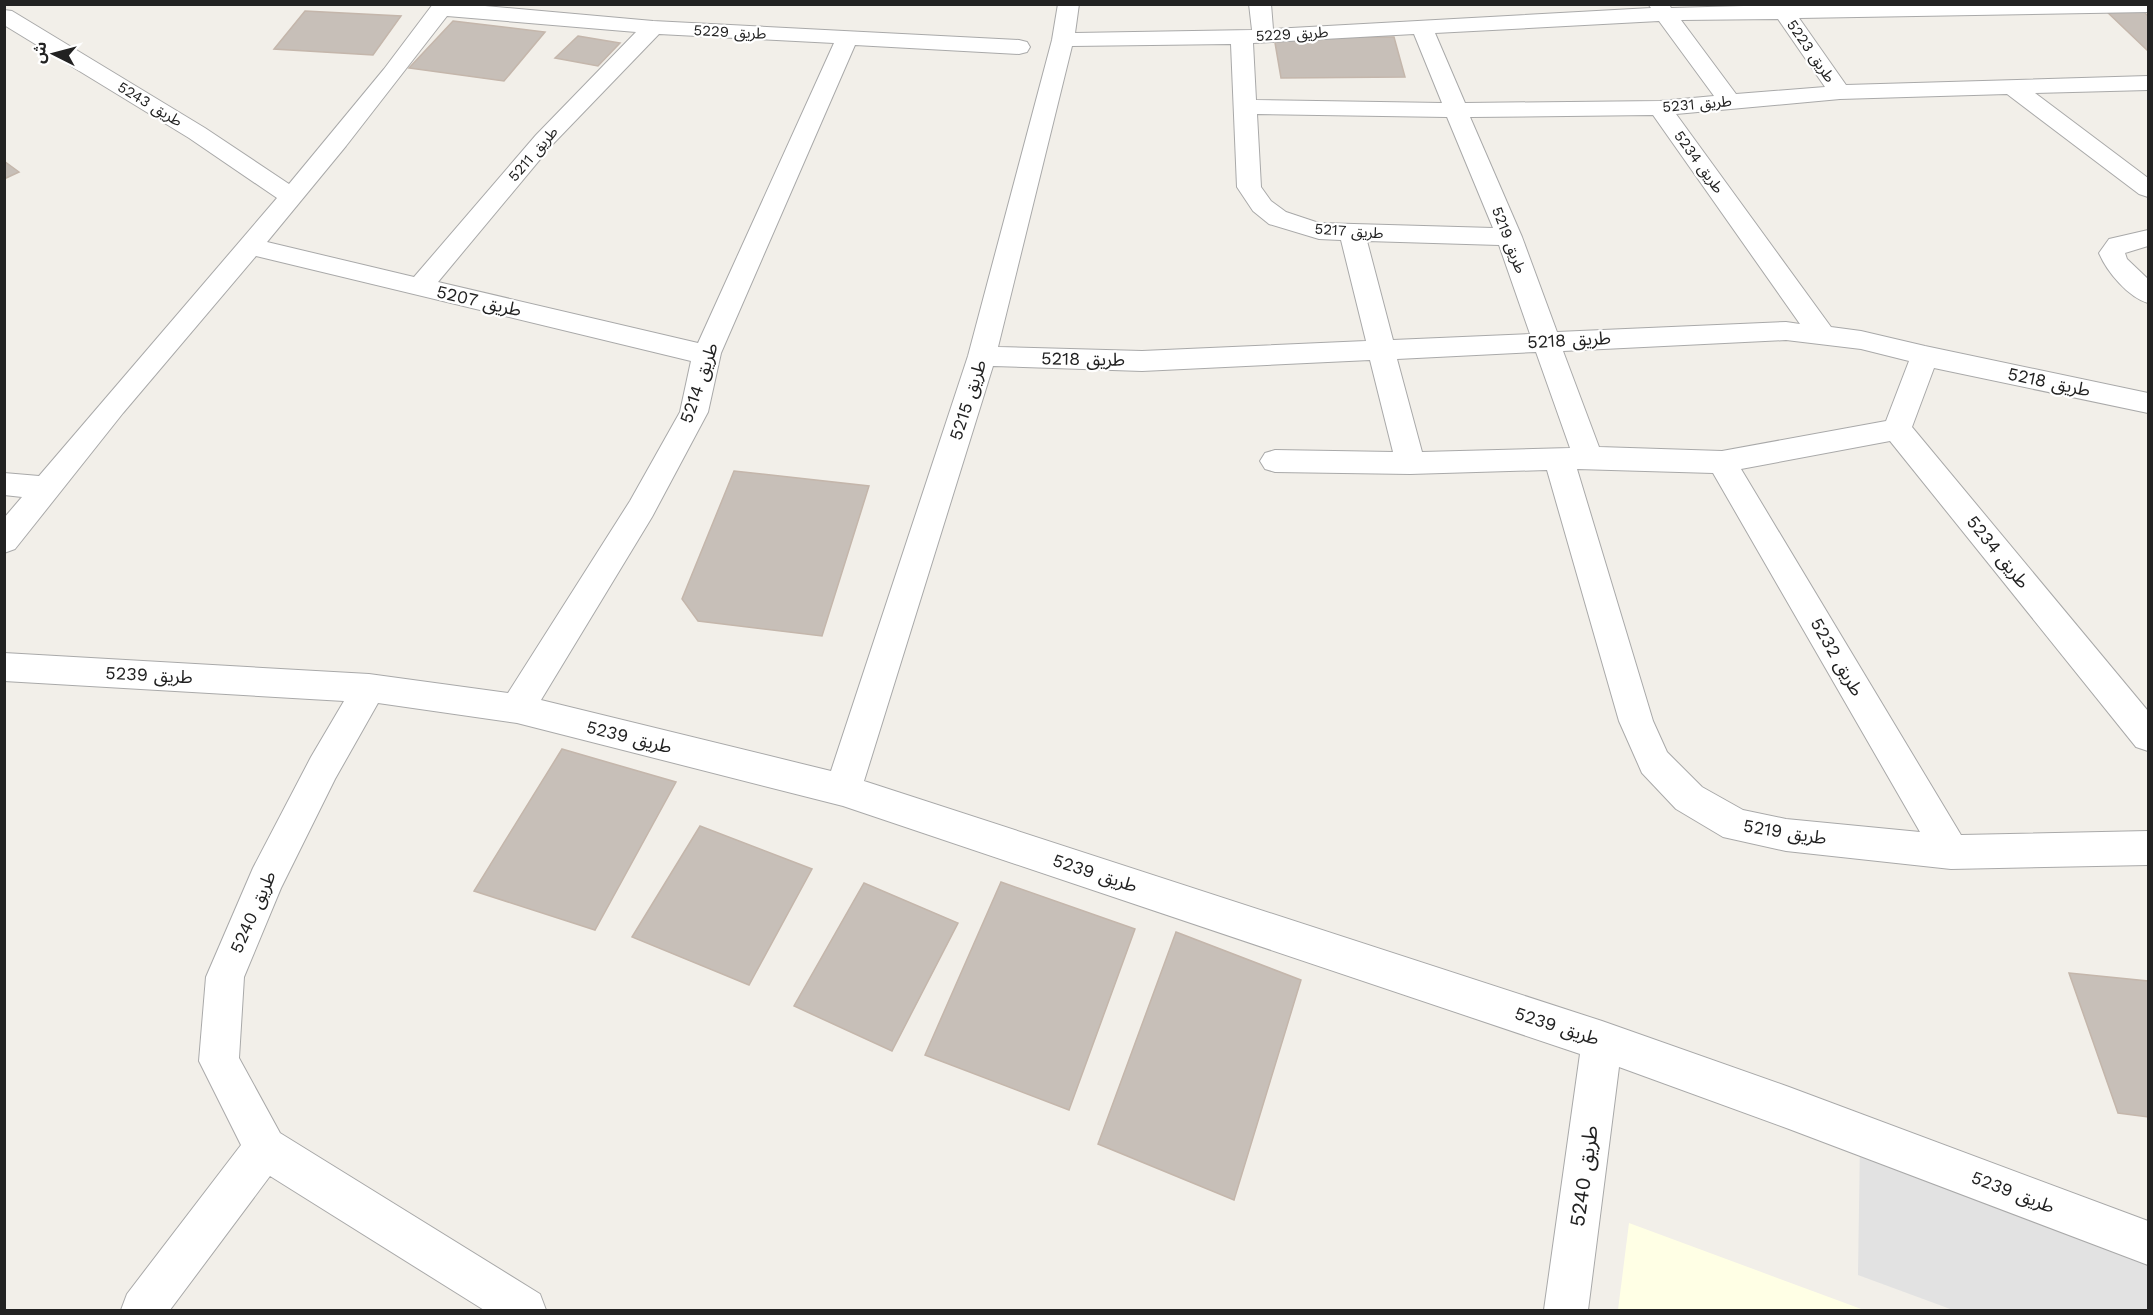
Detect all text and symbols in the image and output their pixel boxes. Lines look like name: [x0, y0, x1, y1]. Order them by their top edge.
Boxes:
street label: طريق 5223: [1782, 16, 1839, 86]
street label: طريق 5229: [693, 21, 767, 44]
street label: طريق 5229: [1255, 23, 1329, 46]
north arrow: [24, 24, 84, 84]
text: ش: [29, 41, 50, 64]
street label: طريق 5243: [114, 78, 186, 131]
street label: طريق 5231: [1662, 92, 1732, 117]
street label: طريق 5211: [504, 123, 562, 186]
street label: طريق 5234: [1670, 127, 1728, 197]
street label: طريق 5219: [1487, 204, 1530, 276]
street label: طريق 5217: [1314, 220, 1384, 243]
street label: طريق 5207: [434, 281, 524, 321]
street label: طريق 5218: [1527, 327, 1611, 353]
street label: طريق 5214: [675, 340, 723, 426]
street label: طريق 5218: [1041, 347, 1125, 371]
street label: طريق 5215: [945, 357, 991, 443]
street label: طريق 5218: [2006, 363, 2092, 401]
street label: طريق 5234: [1962, 511, 2034, 593]
street label: طريق 5232: [1806, 614, 1868, 700]
street label: طريق 5239: [105, 662, 193, 688]
street label: طريق 5239: [584, 716, 674, 758]
street label: طريق 5219: [1742, 815, 1828, 849]
street label: طريق 5239: [1050, 849, 1140, 897]
street label: طريق 5240: [225, 868, 281, 956]
street label: طريق 5239: [1512, 1002, 1602, 1050]
street label: طريق 5240: [1564, 1124, 1604, 1228]
street label: طريق 5239: [1968, 1166, 2058, 1218]

